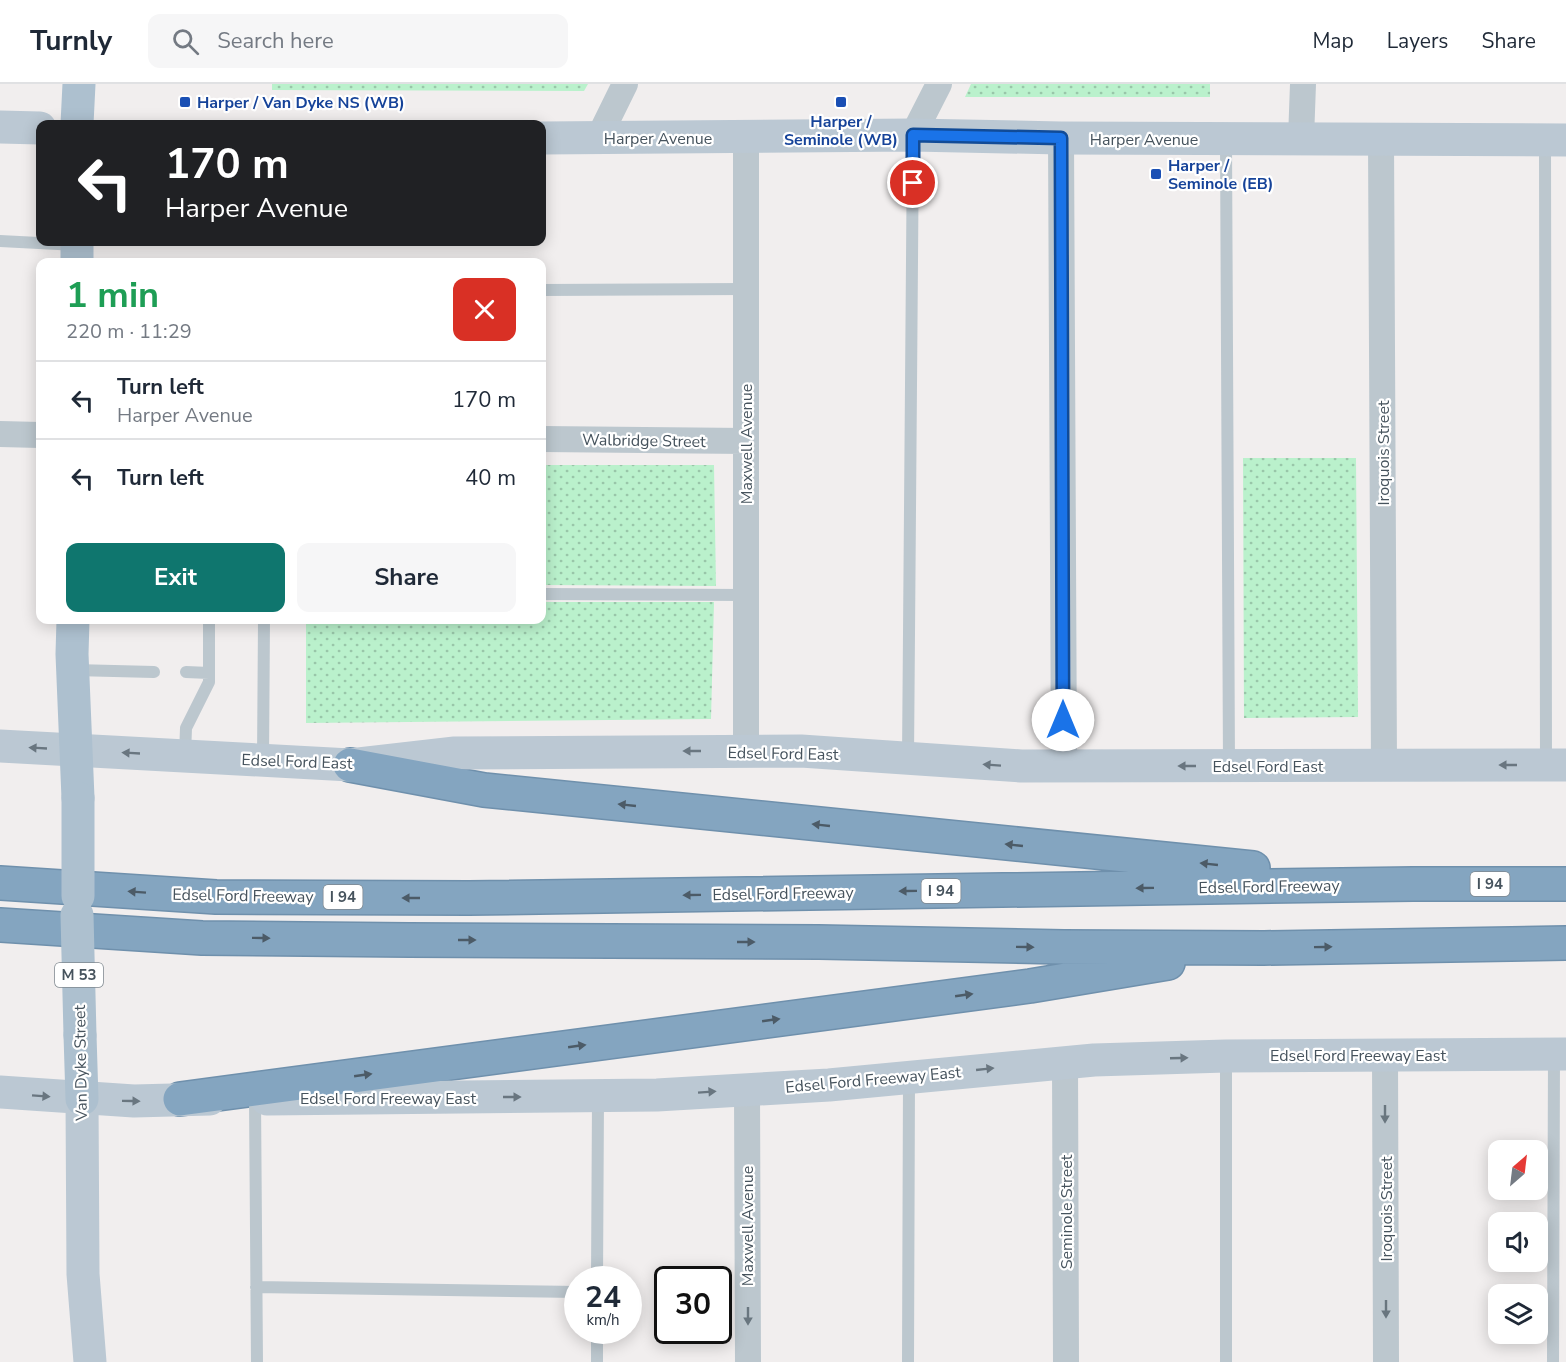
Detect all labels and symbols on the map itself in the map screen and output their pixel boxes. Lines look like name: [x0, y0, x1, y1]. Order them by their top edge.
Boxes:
place label: Harper / Van Dyke NS (WB): [197, 92, 405, 114]
marker: Harper / Van Dyke NS (WB): [178, 95, 192, 109]
marker: Harper / Seminole (WB): [834, 95, 848, 109]
place label: Harper / Seminole (WB): [784, 111, 898, 151]
street label: Harper Avenue: [604, 128, 712, 150]
street label: Harper Avenue: [1090, 129, 1198, 151]
place label: Harper / Seminole (EB): [1168, 155, 1274, 195]
pin: [887, 157, 938, 208]
marker: Harper / Seminole (EB): [1149, 167, 1163, 181]
street label: Maxwell Avenue: [736, 384, 758, 504]
street label: Iroquois Street: [1373, 400, 1395, 506]
street label: Walbridge Street: [582, 429, 706, 453]
position arrow: [1031, 688, 1095, 752]
street label: Edsel Ford East: [727, 742, 839, 766]
one-way arrow: [29, 743, 48, 752]
one-way arrow: [683, 746, 702, 756]
one-way arrow: [121, 748, 140, 757]
street label: Edsel Ford East: [241, 749, 353, 775]
street label: Edsel Ford East: [1213, 756, 1324, 778]
one-way arrow: [982, 760, 1001, 769]
one-way arrow: [1498, 760, 1517, 770]
one-way arrow: [1177, 761, 1196, 771]
one-way arrow: [617, 800, 636, 810]
one-way arrow: [811, 820, 830, 830]
one-way arrow: [1005, 840, 1024, 849]
one-way arrow: [1199, 859, 1218, 869]
road number: I 94: [1470, 872, 1510, 896]
street label: Edsel Ford Freeway: [1198, 875, 1341, 899]
road number: I 94: [922, 879, 960, 903]
street label: Edsel Ford Freeway: [712, 882, 855, 906]
one-way arrow: [1135, 883, 1154, 892]
street label: Edsel Ford Freeway: [172, 884, 315, 908]
road number: I 94: [324, 885, 362, 909]
one-way arrow: [898, 886, 917, 896]
one-way arrow: [127, 887, 146, 896]
one-way arrow: [682, 890, 701, 899]
one-way arrow: [401, 893, 420, 903]
one-way arrow: [251, 934, 270, 943]
one-way arrow: [458, 936, 477, 945]
one-way arrow: [737, 937, 756, 947]
one-way arrow: [1016, 942, 1035, 951]
one-way arrow: [1313, 942, 1332, 952]
road number: M 53: [55, 963, 103, 987]
one-way arrow: [955, 990, 974, 999]
street label: Van Dyke Street: [69, 1004, 93, 1122]
one-way arrow: [761, 1016, 780, 1025]
one-way arrow: [568, 1042, 587, 1051]
street label: Edsel Ford Freeway East: [1270, 1045, 1446, 1067]
one-way arrow: [1170, 1053, 1189, 1062]
street label: Edsel Ford Freeway East: [784, 1061, 962, 1099]
one-way arrow: [975, 1064, 994, 1074]
one-way arrow: [354, 1070, 373, 1079]
street label: Edsel Ford Freeway East: [300, 1088, 476, 1110]
one-way arrow: [697, 1088, 716, 1097]
one-way arrow: [31, 1092, 50, 1101]
one-way arrow: [502, 1092, 521, 1102]
one-way arrow: [122, 1096, 141, 1105]
one-way arrow: [1380, 1104, 1390, 1123]
north arrow: [1488, 1140, 1548, 1200]
street label: Seminole Street: [1056, 1154, 1078, 1269]
street label: Iroquois Street: [1376, 1156, 1398, 1262]
street label: Maxwell Avenue: [737, 1166, 759, 1286]
speed limit sign: 30: [654, 1266, 732, 1344]
one-way arrow: [1381, 1299, 1391, 1318]
one-way arrow: [743, 1307, 753, 1326]

